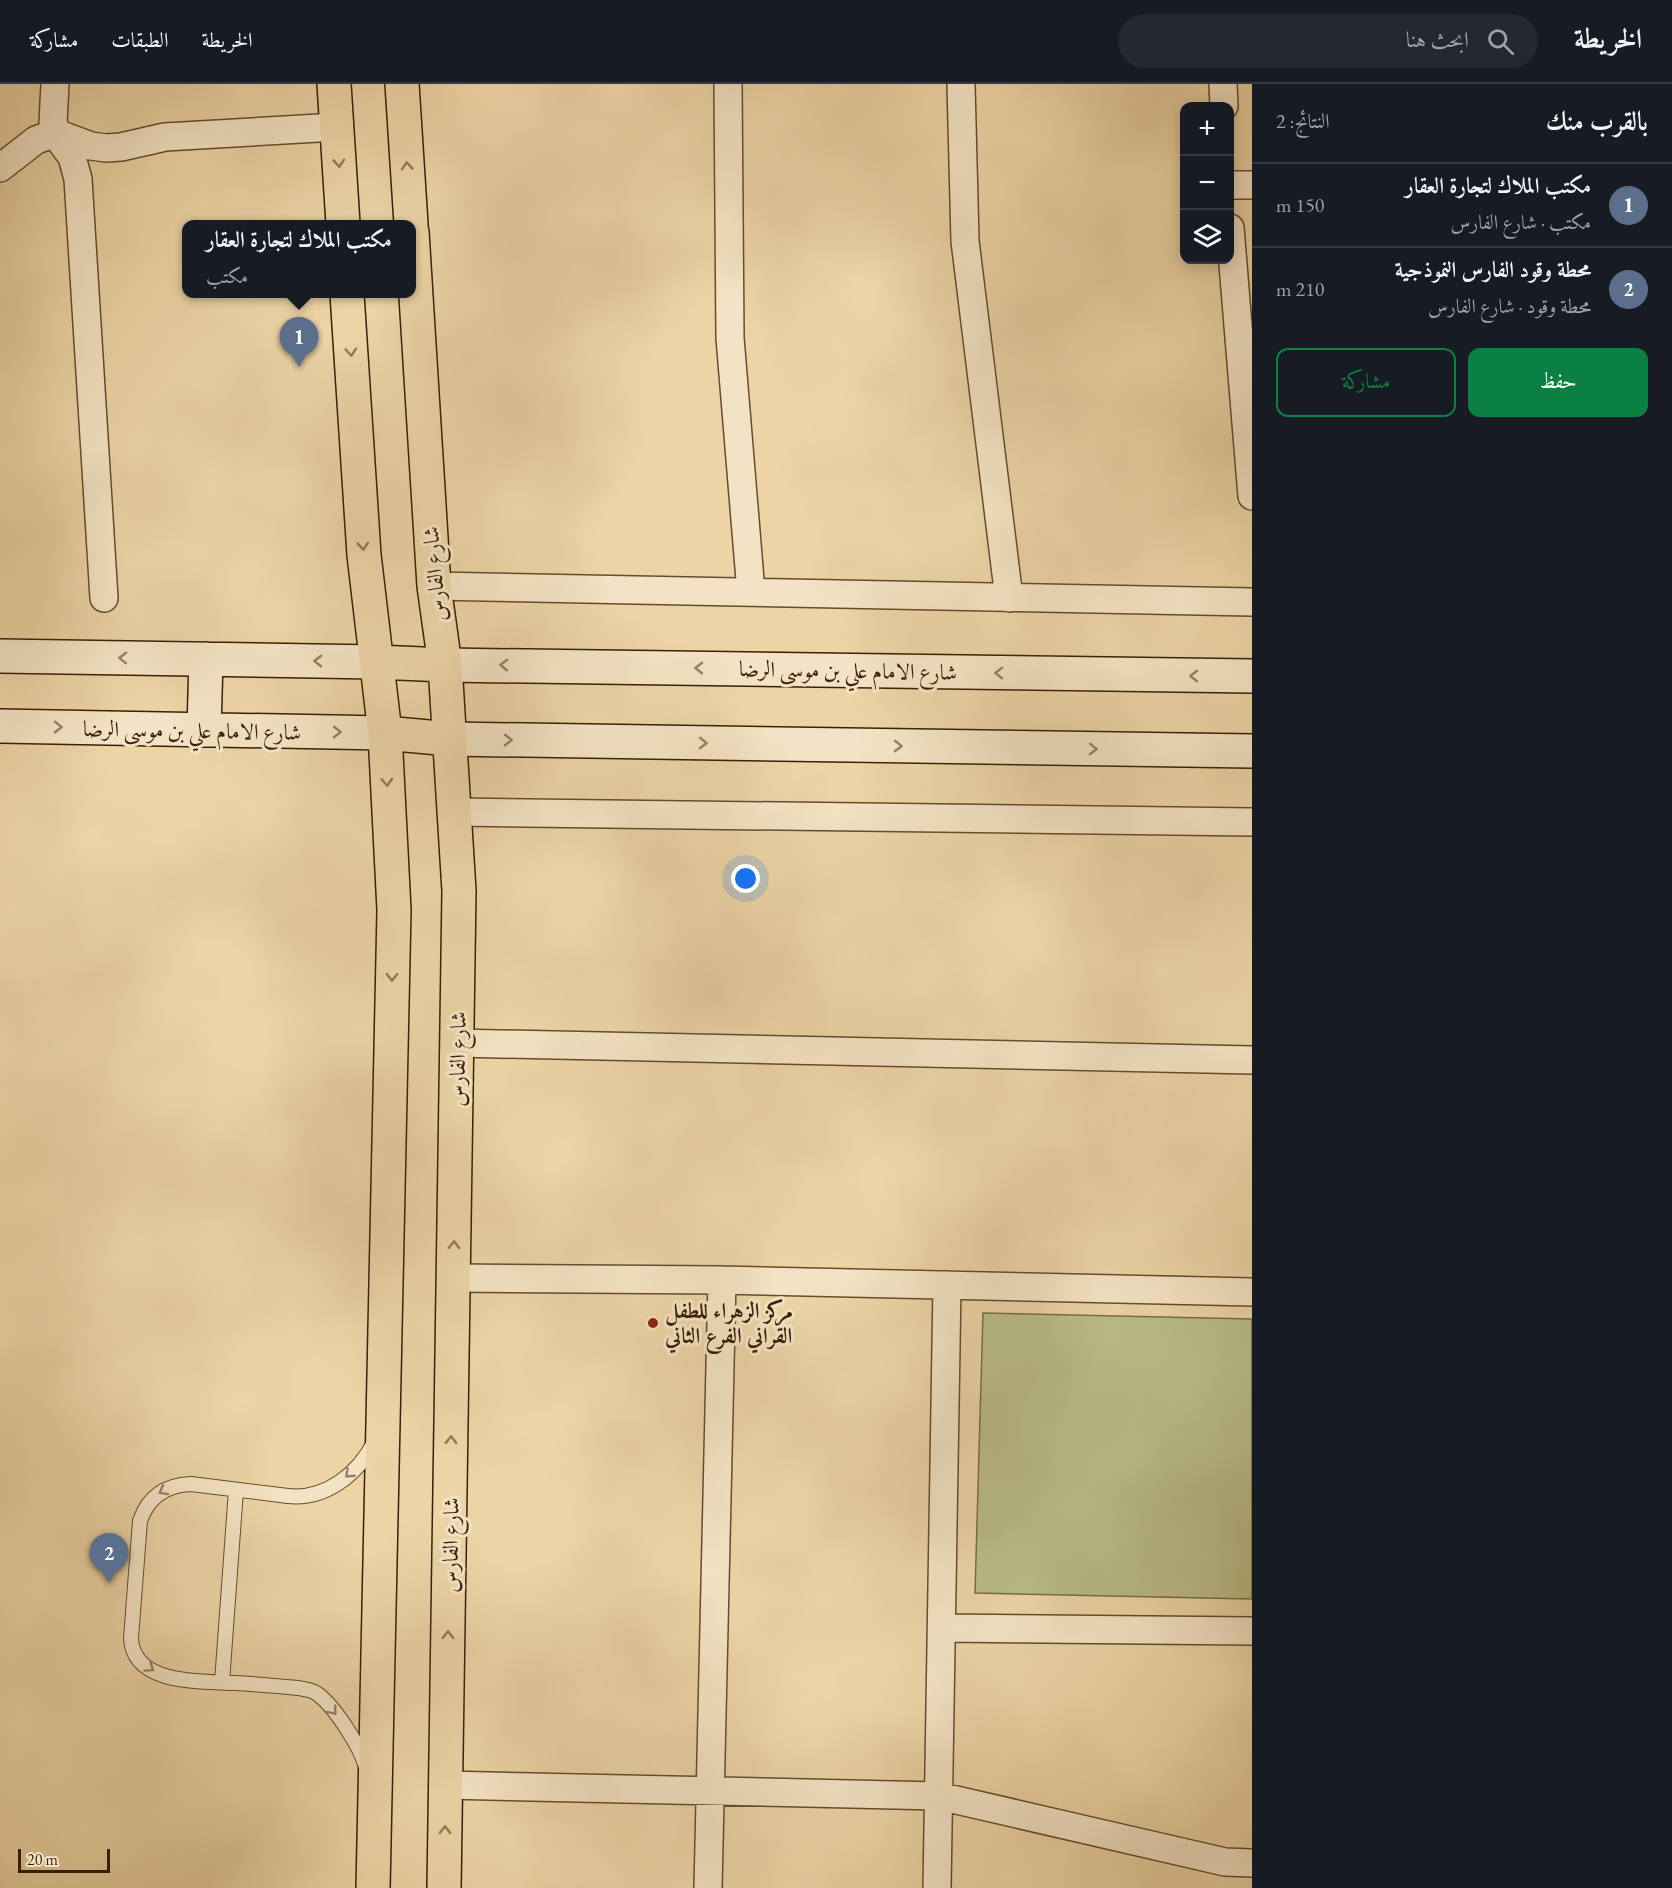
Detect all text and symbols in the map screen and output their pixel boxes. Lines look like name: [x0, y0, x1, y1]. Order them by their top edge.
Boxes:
search box: [1118, 14, 1538, 68]
text: الخريطة: [1574, 20, 1642, 56]
text: ابحث هنا: [1406, 25, 1469, 54]
icon: search: [1484, 25, 1517, 58]
text: مشاركة: [30, 26, 78, 53]
text: الطبقات: [111, 26, 168, 53]
text: الخريطة: [201, 26, 253, 53]
map controls: [1180, 102, 1234, 264]
button: +: [1180, 102, 1234, 156]
text: بالقرب منك: [1546, 104, 1648, 138]
text: النتائج: 2: [1276, 108, 1330, 134]
button: −: [1180, 156, 1234, 210]
one-way arrow: [332, 159, 345, 168]
one-way arrow: [401, 162, 414, 171]
text: مكتب الملاك لتجارة العقار: [1405, 171, 1591, 200]
text: 150 m: [1276, 192, 1324, 218]
text: 1: [1623, 192, 1634, 218]
text: مكتب · شارع الفارس: [1450, 209, 1591, 235]
button: layers: [1180, 210, 1234, 264]
popup: [182, 220, 416, 298]
text: مكتب الملاك لتجارة العقار: [206, 225, 392, 254]
text: محطة وقود الفارس النموذجية: [1395, 255, 1591, 284]
text: مكتب: [206, 263, 248, 289]
text: 210 m: [1276, 276, 1324, 302]
text: 2: [1623, 276, 1634, 302]
text: محطة وقود · شارع الفارس: [1428, 293, 1591, 319]
pin: 1: [280, 318, 318, 367]
one-way arrow: [344, 347, 357, 356]
button: مشاركة: [1276, 348, 1456, 417]
button: حفظ: [1468, 348, 1648, 417]
street label: شارع الفارس: [416, 525, 457, 623]
one-way arrow: [357, 542, 370, 551]
one-way arrow: [119, 652, 128, 664]
street label: شارع الامام علي بن موسى الرضا: [738, 654, 957, 694]
one-way arrow: [314, 655, 323, 667]
one-way arrow: [499, 659, 508, 672]
one-way arrow: [694, 662, 703, 674]
one-way arrow: [994, 667, 1003, 679]
one-way arrow: [1189, 669, 1198, 682]
street label: شارع الامام علي بن موسى الرضا: [82, 714, 301, 754]
one-way arrow: [54, 721, 63, 734]
one-way arrow: [333, 726, 342, 738]
one-way arrow: [504, 733, 513, 746]
one-way arrow: [699, 736, 708, 749]
one-way arrow: [893, 739, 902, 752]
one-way arrow: [1088, 742, 1097, 755]
one-way arrow: [381, 778, 394, 787]
your location: [731, 864, 760, 893]
one-way arrow: [386, 973, 398, 982]
street label: شارع الفارس: [442, 1011, 477, 1107]
one-way arrow: [448, 1240, 460, 1249]
place label: مركز الزهراء للطفل القراني الفرع الثاني: [664, 1296, 793, 1354]
marker: مركز الزهراء للطفل القراني الفرع الثاني: [646, 1316, 660, 1330]
one-way arrow: [445, 1435, 457, 1444]
one-way arrow: [345, 1466, 356, 1477]
one-way arrow: [159, 1484, 170, 1495]
street label: شارع الفارس: [435, 1497, 470, 1593]
pin: 2: [90, 1534, 128, 1583]
one-way arrow: [442, 1630, 454, 1639]
one-way arrow: [143, 1661, 154, 1672]
one-way arrow: [326, 1704, 337, 1715]
one-way arrow: [439, 1825, 451, 1834]
scale bar: [18, 1846, 110, 1874]
text: 20 m: [27, 1849, 58, 1870]

